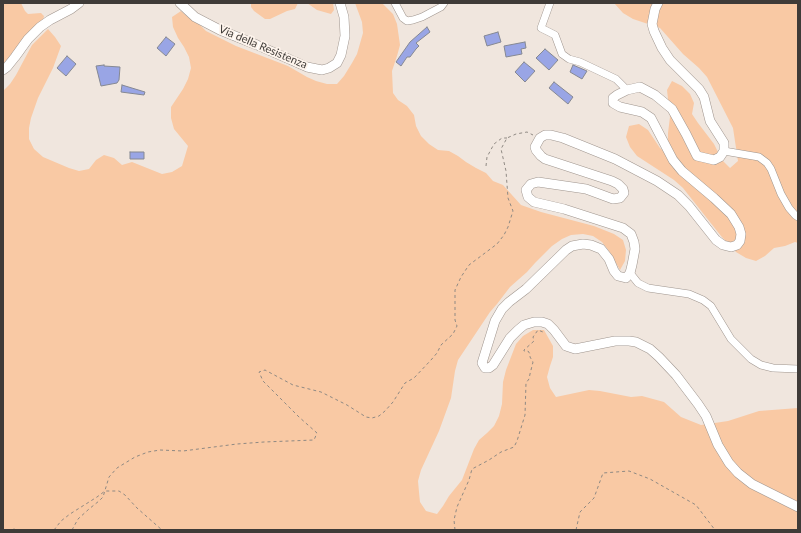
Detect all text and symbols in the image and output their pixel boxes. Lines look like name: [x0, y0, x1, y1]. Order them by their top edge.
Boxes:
street label: Via della Resistenza: [217, 22, 309, 72]

